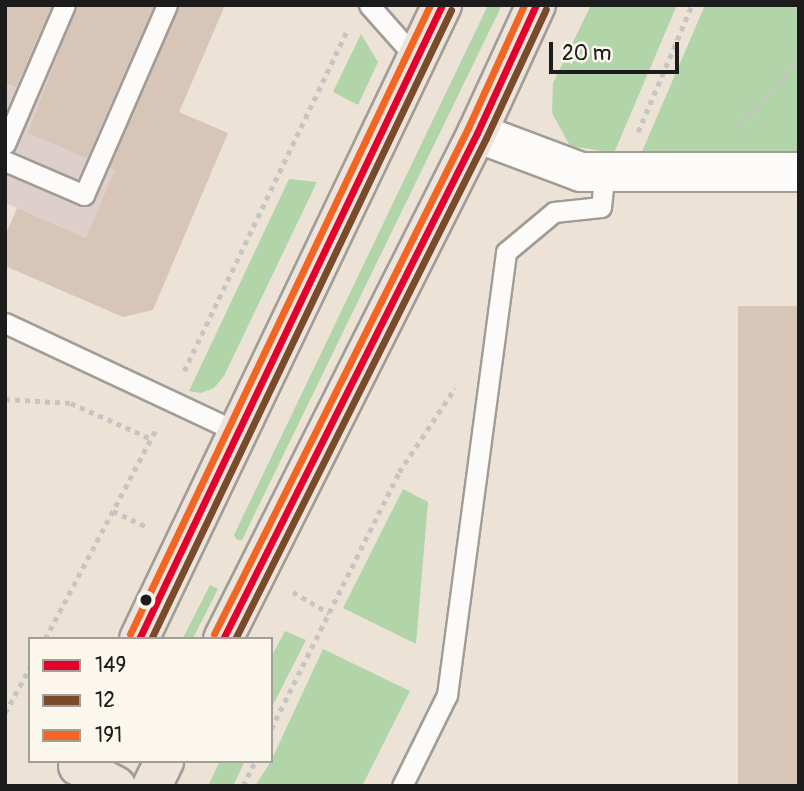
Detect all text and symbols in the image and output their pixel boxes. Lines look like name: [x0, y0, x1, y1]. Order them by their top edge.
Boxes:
scale bar: [552, 28, 682, 72]
text: 20 m: [562, 40, 611, 67]
unlabelled marker: [139, 593, 153, 607]
legend: [28, 637, 273, 763]
text: 149: [95, 652, 126, 679]
text: 12: [95, 687, 115, 714]
text: 191: [95, 722, 122, 749]

